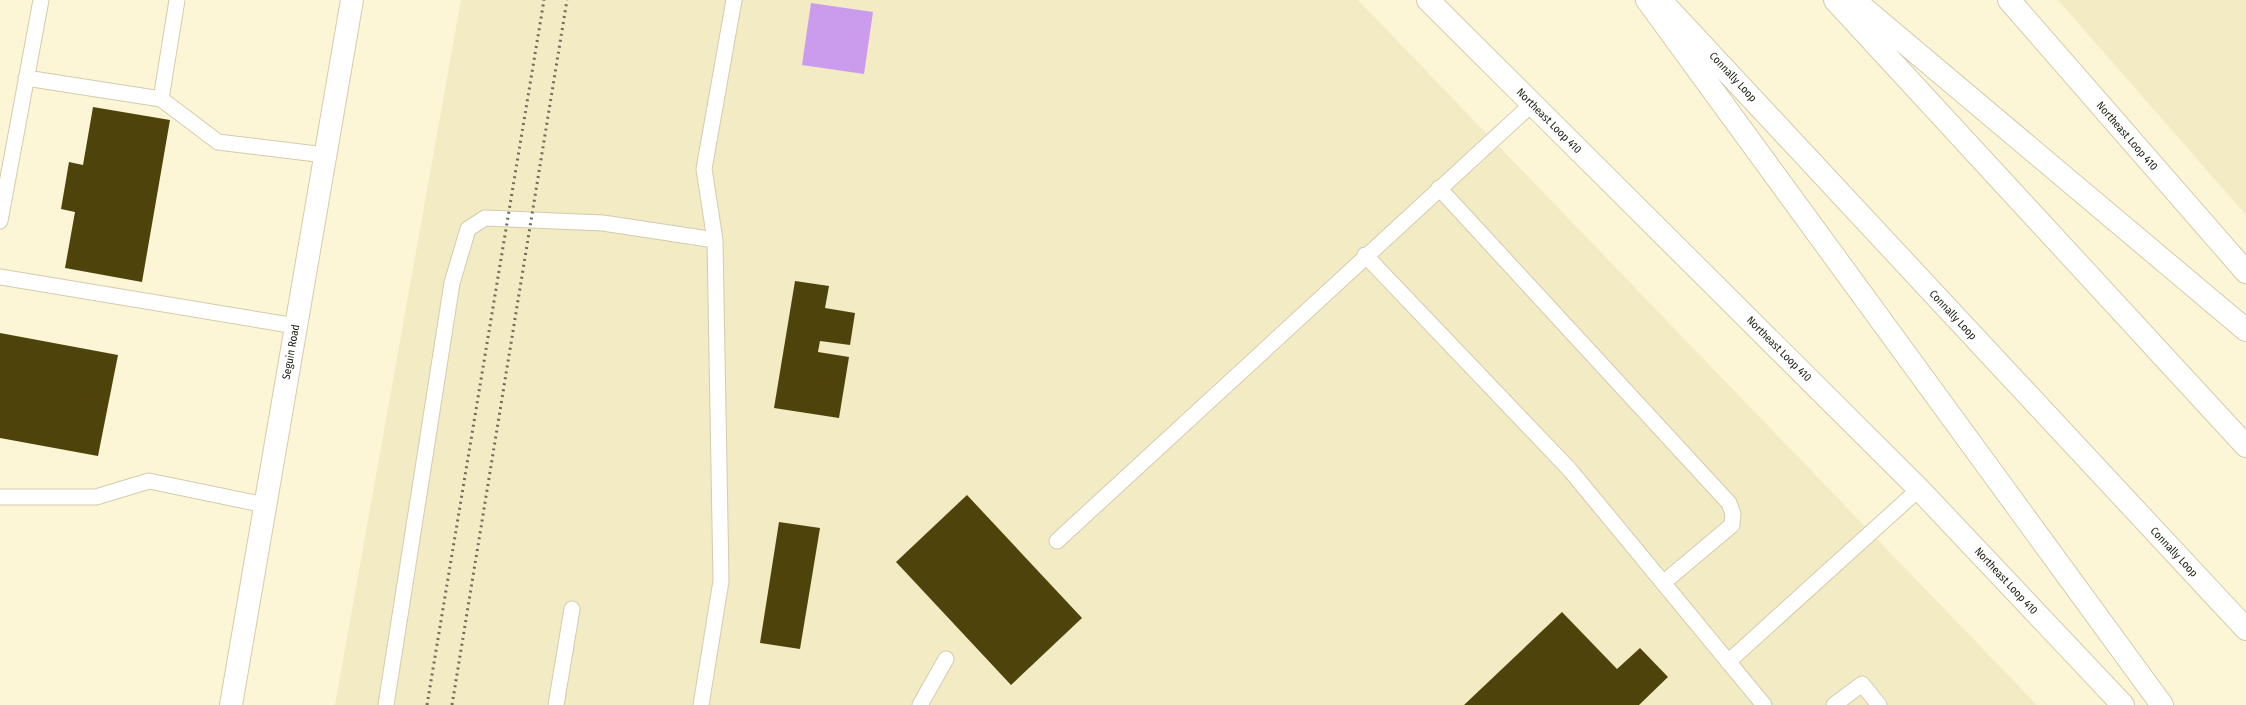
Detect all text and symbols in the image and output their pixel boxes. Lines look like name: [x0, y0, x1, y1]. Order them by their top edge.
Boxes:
street label: Connally Loop: [1707, 49, 1759, 105]
street label: Northeast Loop 410: [1514, 86, 1584, 156]
street label: Northeast Loop 410: [2094, 99, 2160, 173]
street label: Connally Loop: [1927, 287, 1979, 343]
street label: Northeast Loop 410: [1744, 314, 1814, 384]
street label: Seguin Road: [280, 323, 302, 381]
street label: Connally Loop: [2148, 524, 2200, 580]
street label: Northeast Loop 410: [1972, 545, 2040, 617]

